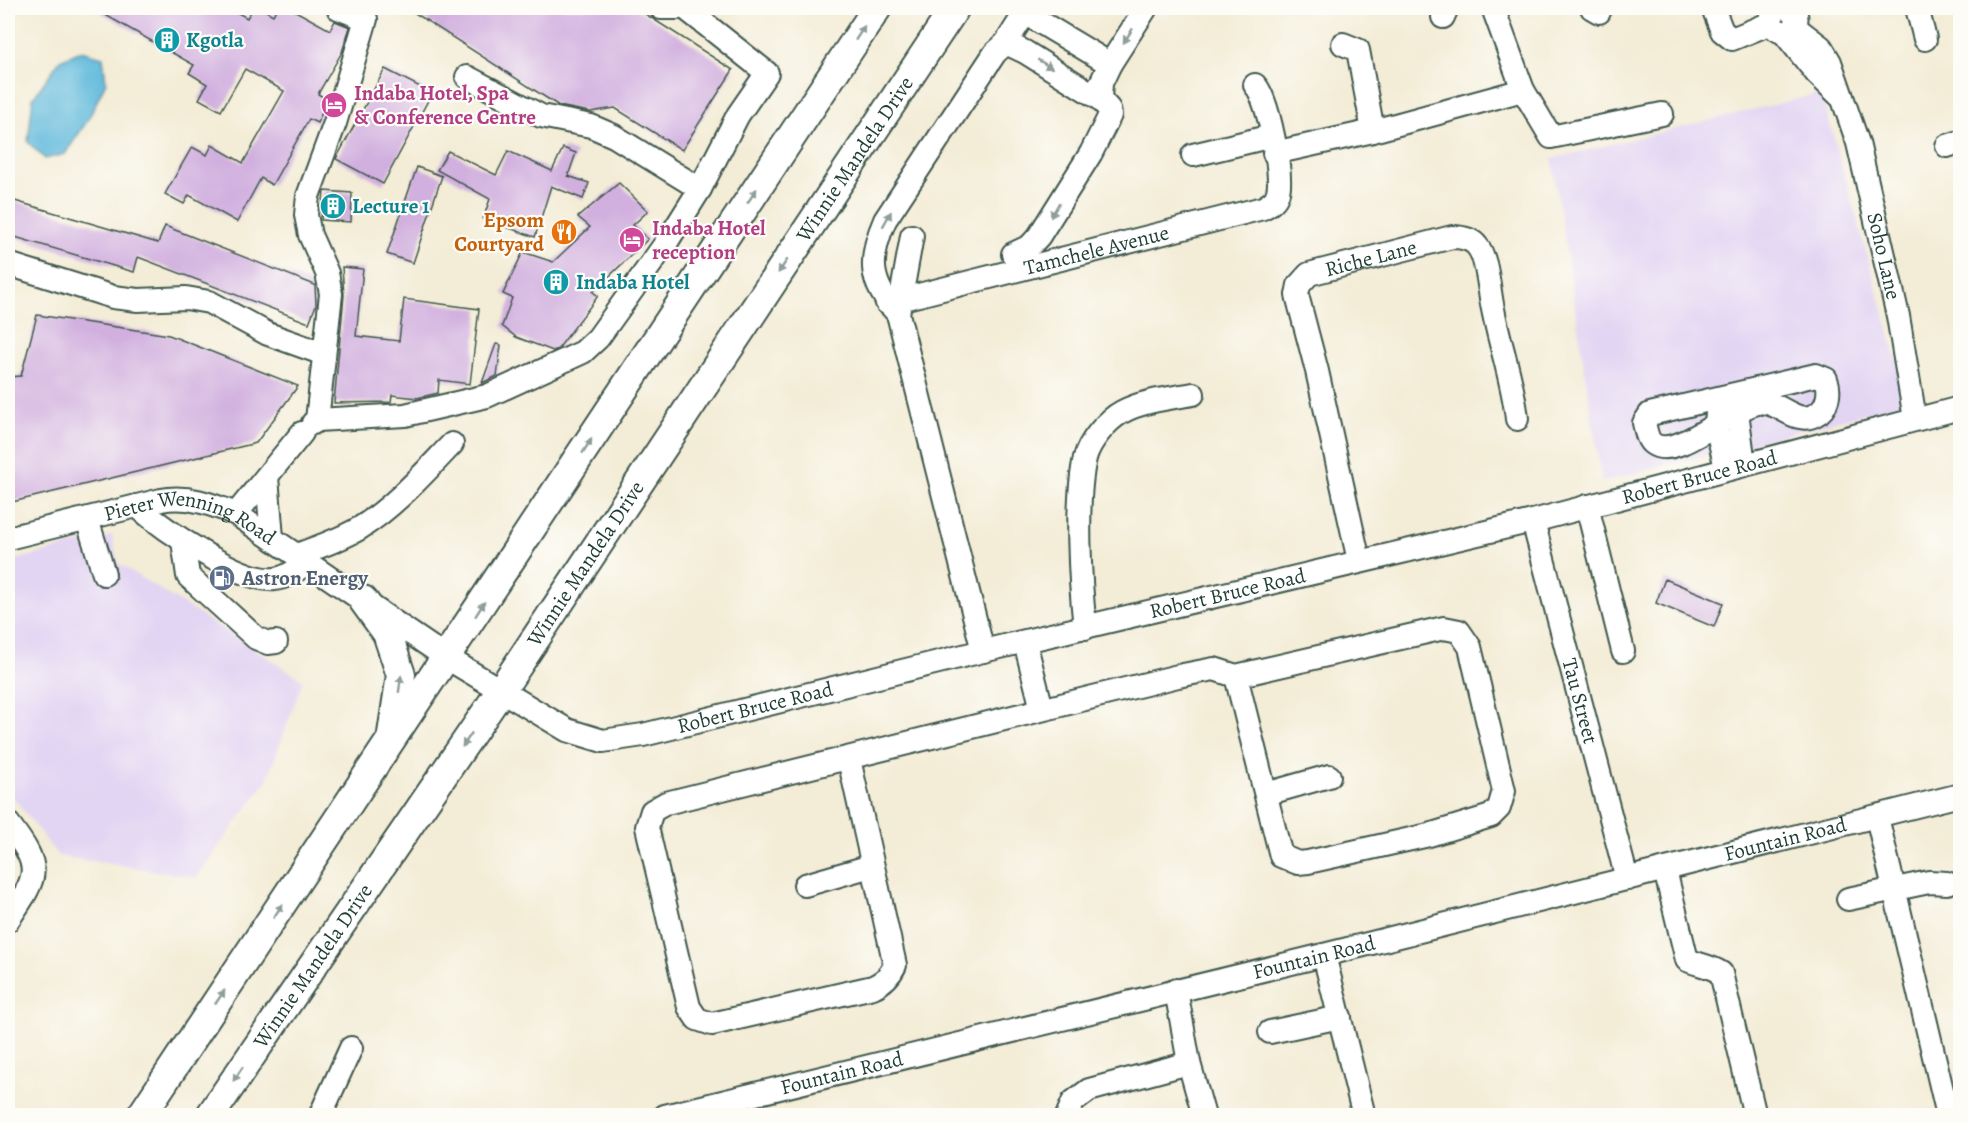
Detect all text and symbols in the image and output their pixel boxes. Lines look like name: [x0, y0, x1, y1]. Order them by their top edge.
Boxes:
building icon: Kgotla: [152, 25, 182, 55]
place label: Kgotla: [186, 26, 245, 54]
one-way arrow: [854, 26, 866, 42]
one-way arrow: [1122, 28, 1133, 44]
one-way arrow: [1037, 59, 1053, 70]
street label: Winnie Mandela Drive: [789, 71, 920, 248]
place label: Indaba Hotel, Spa & Conference Centre: [354, 79, 536, 131]
hotel icon: Indaba Hotel, Spa & Conference Centre: [319, 90, 349, 120]
one-way arrow: [747, 188, 758, 204]
building icon: Lecture 1: [318, 191, 348, 221]
place label: Lecture 1: [352, 192, 430, 220]
one-way arrow: [1049, 202, 1060, 218]
place label: Epsom Courtyard: [454, 206, 545, 258]
street label: Soho Lane: [1861, 210, 1908, 302]
one-way arrow: [881, 211, 892, 227]
place label: Indaba Hotel reception: [652, 214, 766, 266]
restaurant icon: Epsom Courtyard: [549, 217, 579, 247]
street label: Tamchele Avenue: [1021, 218, 1172, 282]
hotel icon: Indaba Hotel reception: [617, 225, 647, 255]
street label: Riche Lane: [1322, 233, 1420, 283]
one-way arrow: [778, 258, 789, 274]
building icon: Indaba Hotel: [541, 267, 571, 297]
place label: Indaba Hotel: [576, 268, 690, 296]
one-way arrow: [581, 439, 593, 455]
street label: Robert Bruce Road: [1619, 443, 1781, 511]
street label: Winnie Mandela Drive: [520, 475, 651, 652]
street label: Pieter Wenning Road: [101, 484, 282, 552]
street label: Robert Bruce Road: [1147, 561, 1309, 625]
fuel station icon: Astron Energy: [207, 563, 237, 593]
place label: Astron Energy: [241, 564, 369, 592]
one-way arrow: [474, 601, 485, 617]
street label: Tau Street: [1556, 655, 1605, 747]
street label: Robert Bruce Road: [674, 674, 837, 740]
one-way arrow: [395, 675, 404, 694]
one-way arrow: [462, 732, 473, 748]
street label: Fountain Road: [1721, 810, 1850, 868]
street label: Winnie Mandela Drive: [246, 878, 379, 1054]
one-way arrow: [272, 903, 284, 919]
street label: Fountain Road: [1250, 928, 1379, 986]
one-way arrow: [214, 989, 225, 1005]
street label: Fountain Road: [778, 1044, 907, 1101]
one-way arrow: [232, 1066, 244, 1082]

